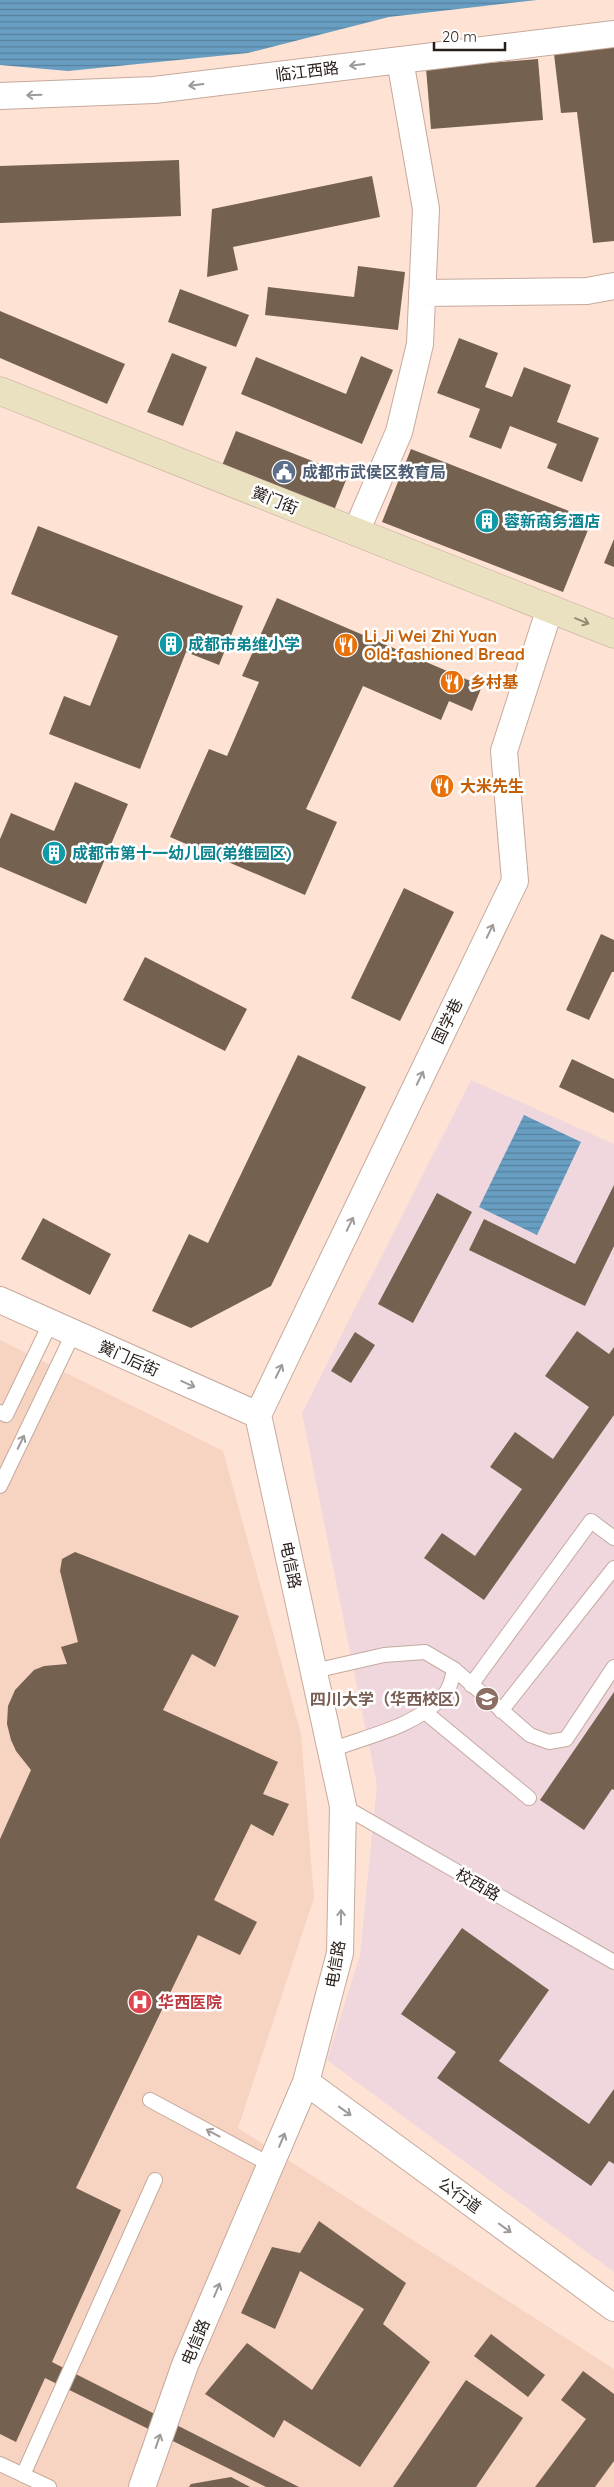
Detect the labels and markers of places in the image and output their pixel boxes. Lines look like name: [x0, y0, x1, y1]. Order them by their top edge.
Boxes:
public building icon: 成都市武侯区教育局: [271, 459, 297, 485]
place label: 成都市武侯区教育局: [302, 462, 446, 482]
building icon: 蓉新商务酒店: [474, 508, 500, 534]
place label: 蓉新商务酒店: [504, 511, 600, 531]
place label: Li Ji Wei Zhi Yuan Old-fashioned Bread: [364, 626, 525, 664]
building icon: 成都市弟维小学: [158, 631, 184, 657]
restaurant icon: Li Ji Wei Zhi Yuan Old-fashioned Bread: [333, 632, 359, 658]
place label: 成都市弟维小学: [188, 634, 300, 654]
restaurant icon: 乡村基: [439, 669, 465, 695]
place label: 乡村基: [470, 672, 519, 692]
restaurant icon: 大米先生: [429, 773, 455, 799]
place label: 大米先生: [460, 776, 524, 796]
building icon: 成都市第十一幼儿园(弟维园区): [41, 840, 67, 866]
place label: 成都市第十一幼儿园(弟维园区): [72, 843, 292, 863]
school or university icon: 四川大学（华西校区）: [474, 1686, 500, 1712]
place label: 四川大学（华西校区）: [310, 1689, 470, 1709]
hospital icon: 华西医院: [127, 1989, 153, 2015]
place label: 华西医院: [158, 1992, 222, 2012]

